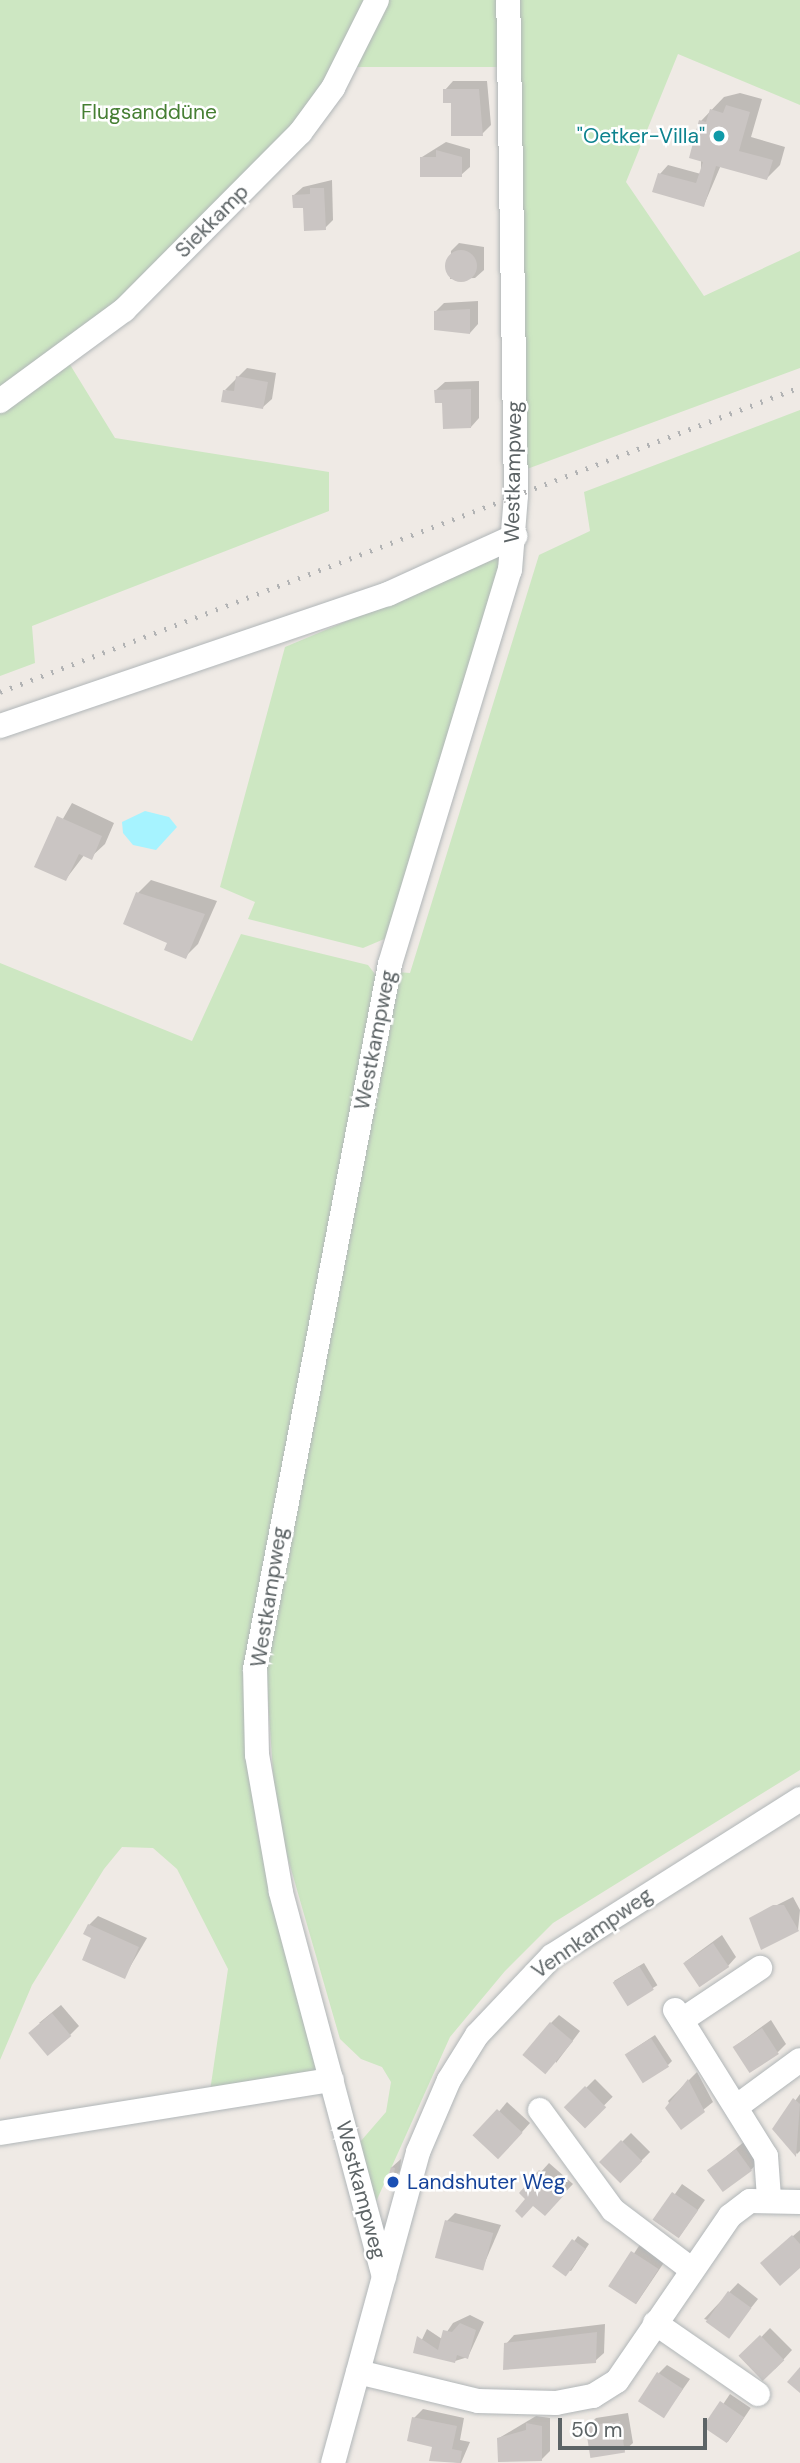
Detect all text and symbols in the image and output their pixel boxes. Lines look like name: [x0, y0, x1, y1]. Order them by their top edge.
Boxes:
park label: Flugsanddüne: [81, 99, 217, 125]
place label: "Oetker-Villa": [577, 123, 705, 149]
marker: "Oetker-Villa": [711, 128, 727, 144]
street label: Siekkamp: [170, 179, 254, 263]
street label: Westkampweg: [499, 401, 527, 543]
street label: Westkampweg: [349, 968, 401, 1112]
street label: Westkampweg: [245, 1525, 293, 1669]
street label: Vennkampweg: [527, 1882, 657, 1984]
street label: Westkampweg: [330, 2118, 392, 2262]
place label: Landshuter Weg: [407, 2169, 565, 2195]
marker: Landshuter Weg: [385, 2174, 401, 2190]
scale bar: [562, 2404, 711, 2448]
text: 50 m: [571, 2416, 622, 2444]

